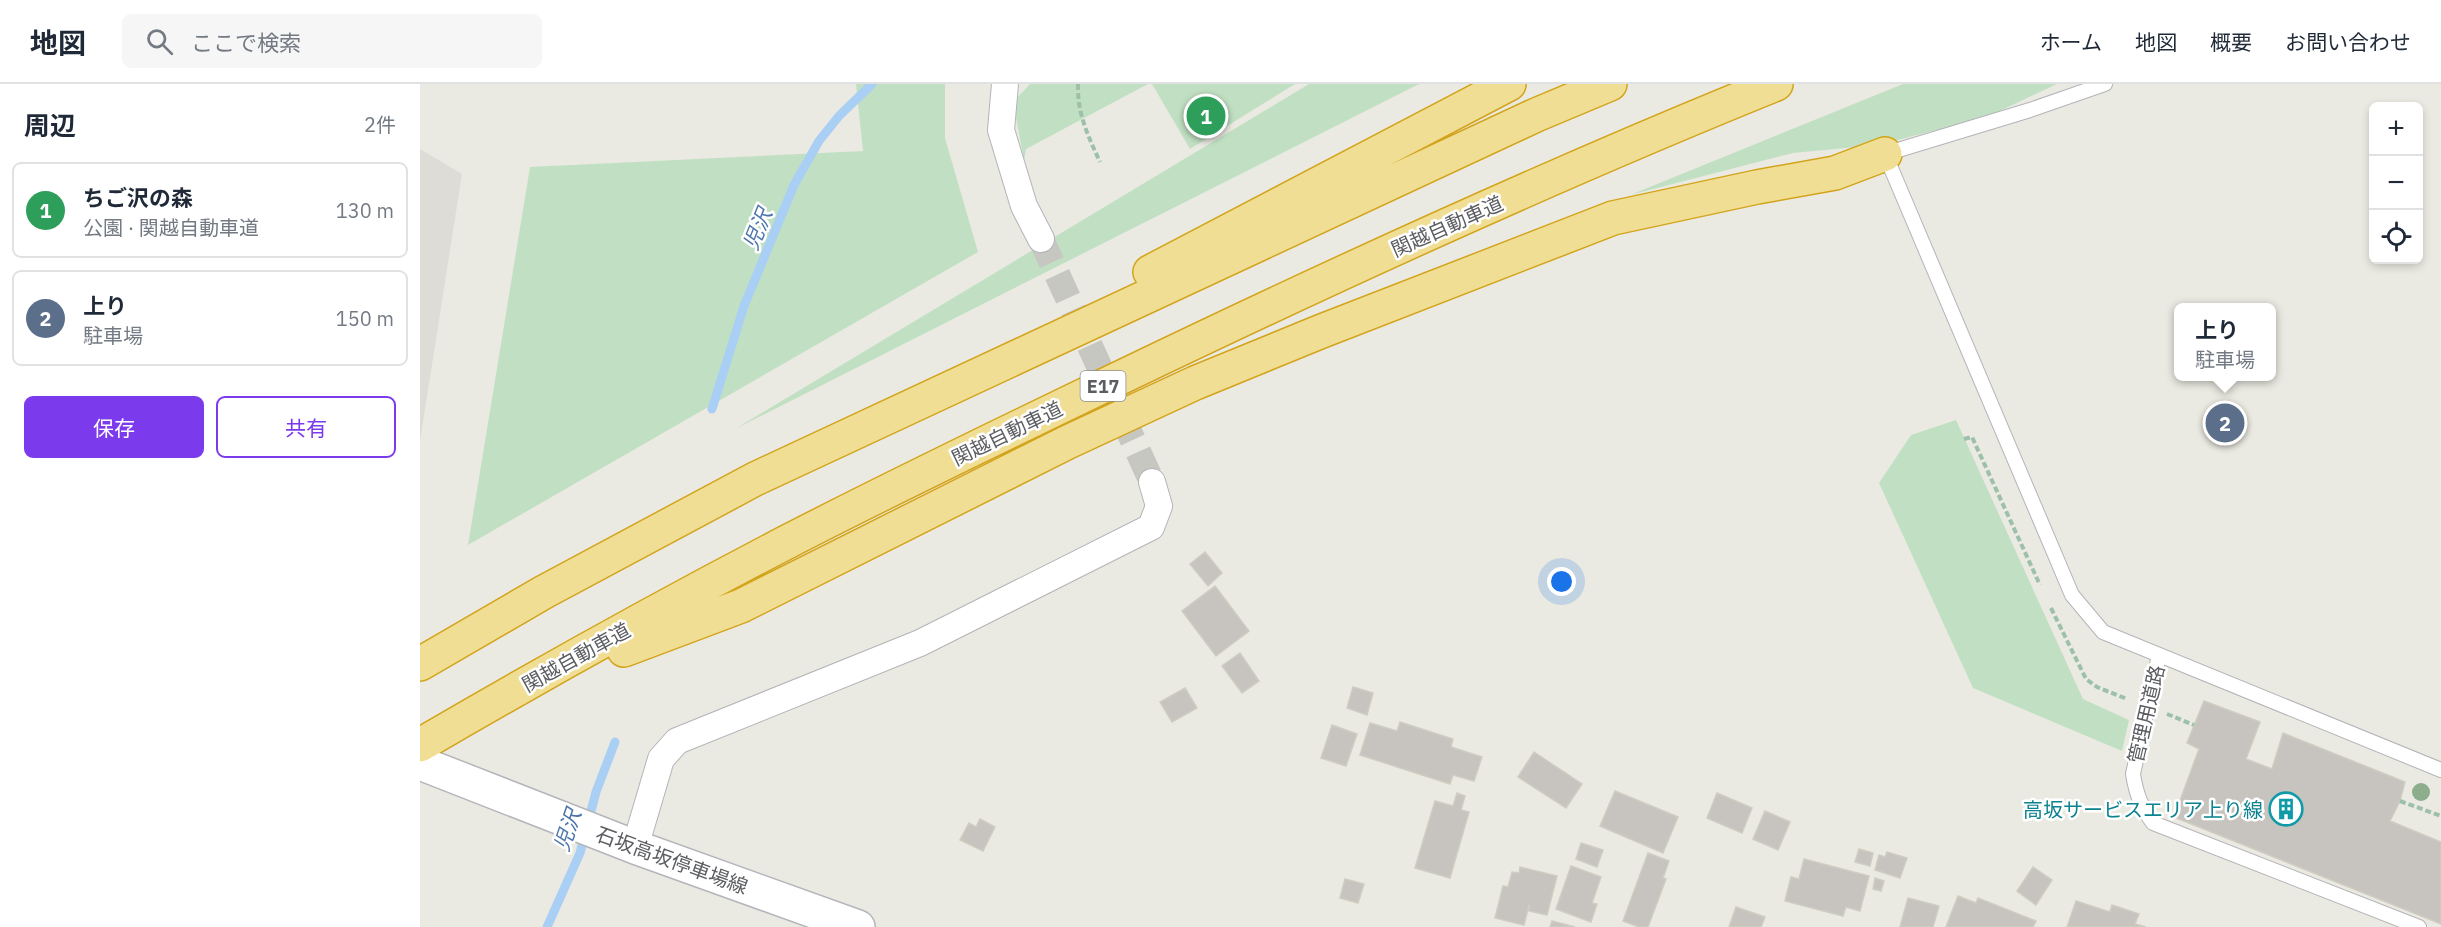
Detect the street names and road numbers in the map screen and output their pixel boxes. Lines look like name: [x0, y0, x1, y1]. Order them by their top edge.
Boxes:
street label: 関越自動車道: [1387, 189, 1507, 263]
road number: E17: [1080, 371, 1126, 401]
street label: 関越自動車道: [947, 395, 1067, 471]
street label: 関越自動車道: [517, 616, 635, 698]
street label: 管理用道路: [2122, 662, 2170, 766]
street label: 石坂高坂停車場線: [592, 820, 752, 900]

